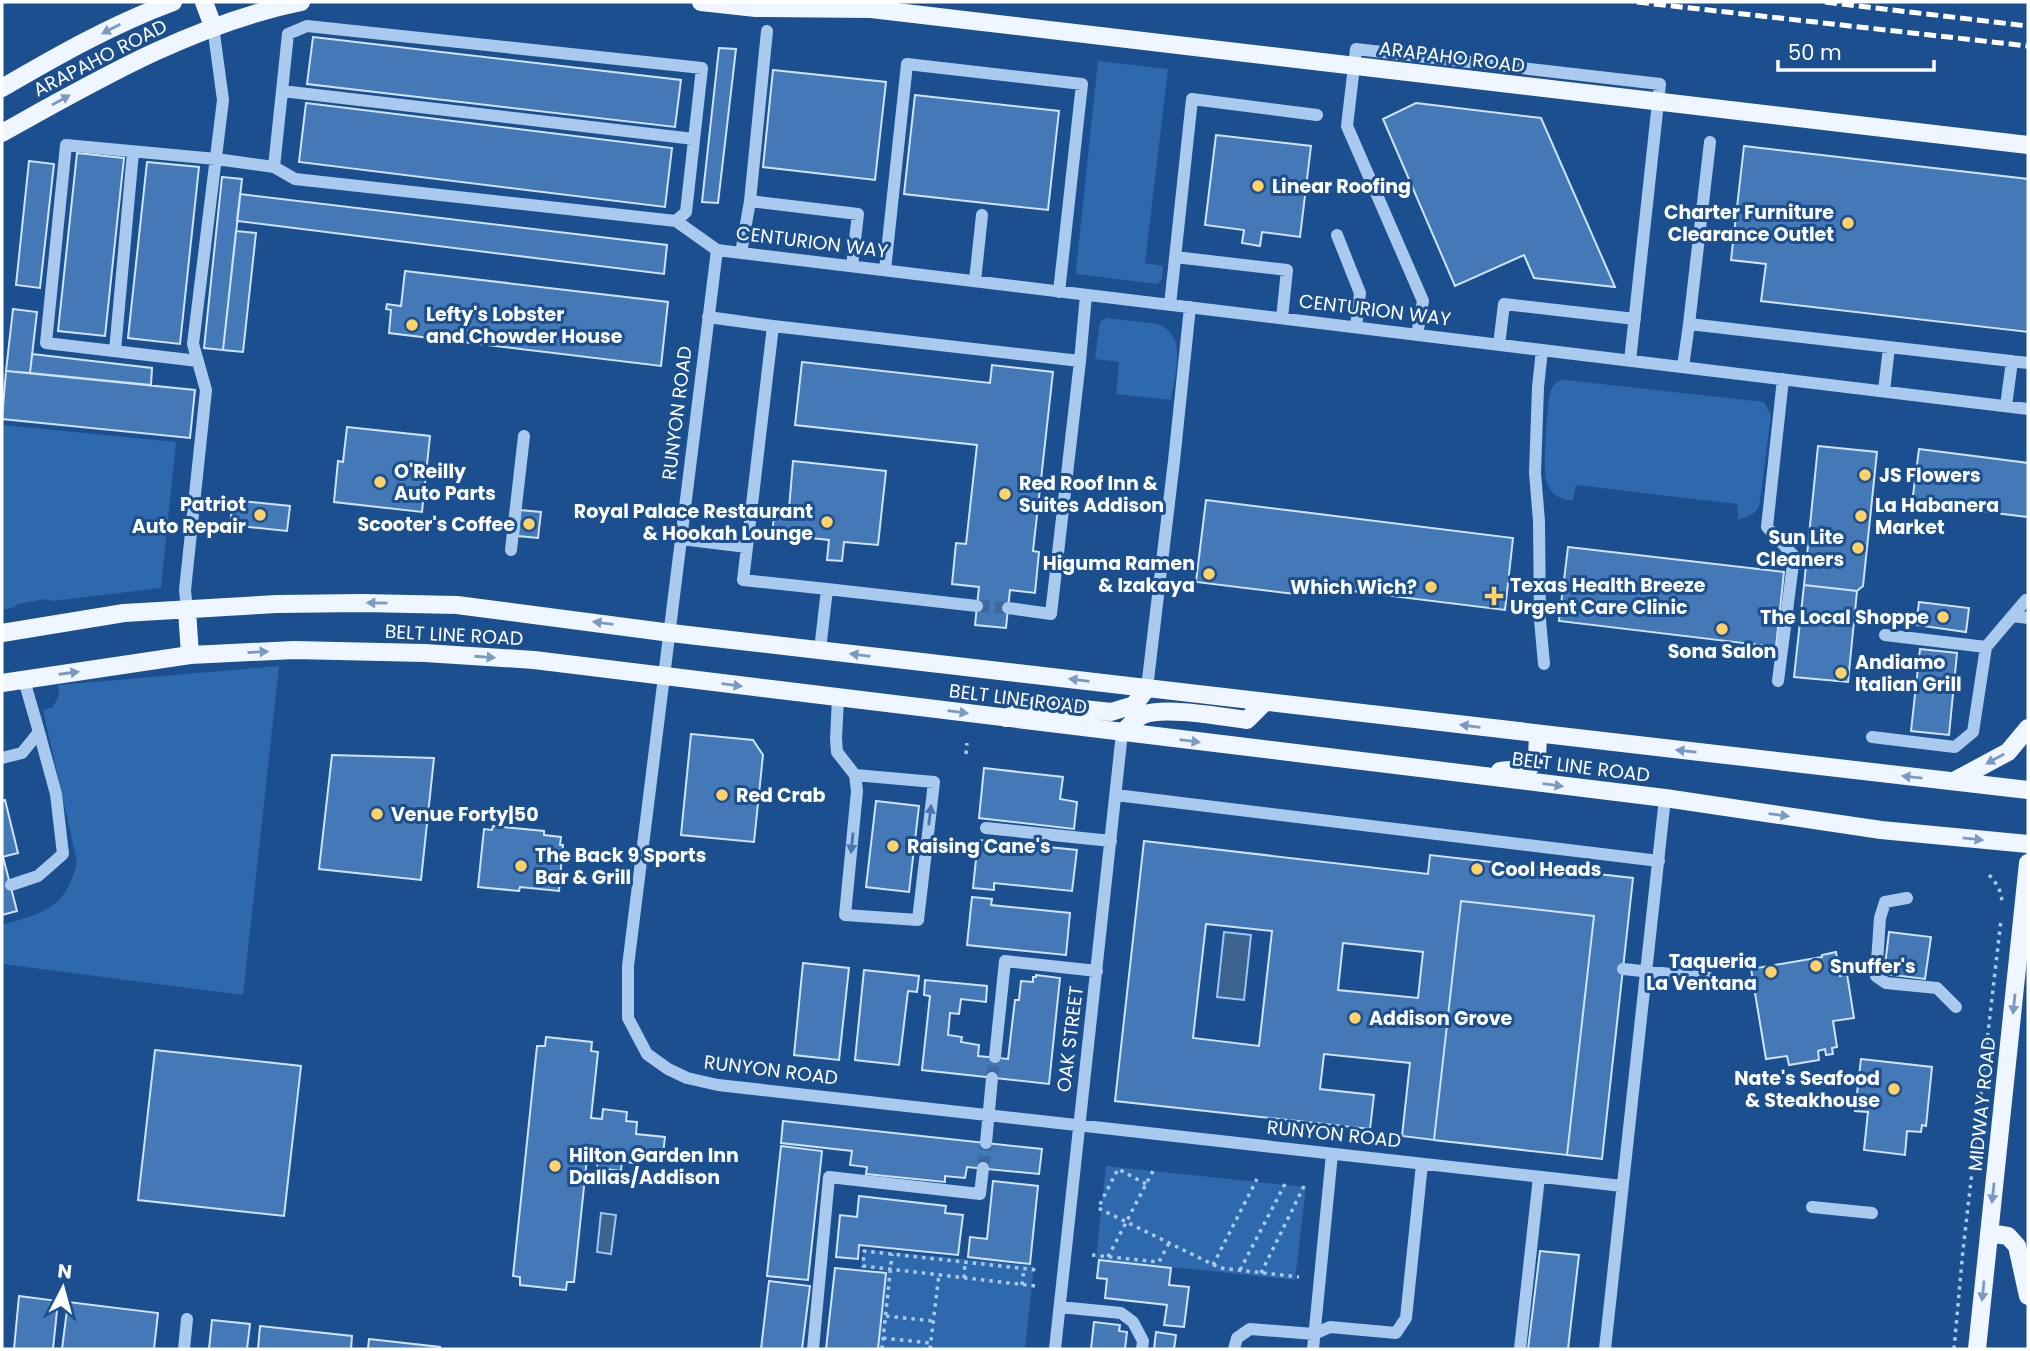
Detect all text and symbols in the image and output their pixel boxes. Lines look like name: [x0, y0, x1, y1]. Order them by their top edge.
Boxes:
street label: ARAPAHO ROAD: [28, 13, 172, 103]
one-way arrow: [101, 24, 121, 35]
scale bar: [1778, 28, 1934, 72]
street label: ARAPAHO ROAD: [1377, 35, 1527, 79]
text: 50 m: [1788, 38, 1842, 67]
one-way arrow: [52, 94, 71, 106]
place label: Linear Roofing: [1272, 173, 1411, 200]
marker: Linear Roofing: [1250, 178, 1266, 194]
place label: Charter Furniture Clearance Outlet: [1664, 199, 1834, 248]
marker: Charter Furniture Clearance Outlet: [1840, 215, 1856, 231]
street label: CENTURION WAY: [734, 219, 890, 265]
street label: CENTURION WAY: [1297, 287, 1453, 333]
place label: Lefty's Lobster and Chowder House: [426, 301, 623, 350]
marker: Lefty's Lobster and Chowder House: [404, 317, 420, 333]
street label: RUNYON ROAD: [655, 344, 699, 482]
place label: O'Reilly Auto Parts: [394, 458, 496, 507]
place label: JS Flowers: [1879, 462, 1981, 489]
marker: JS Flowers: [1857, 467, 1873, 483]
place label: Red Roof Inn & Suites Addison: [1019, 470, 1164, 519]
marker: O'Reilly Auto Parts: [372, 474, 388, 490]
marker: Red Roof Inn & Suites Addison: [997, 486, 1013, 502]
place label: Patriot Auto Repair: [132, 491, 246, 540]
place label: La Habanera Market: [1875, 492, 1999, 541]
place label: Royal Palace Restaurant & Hookah Lounge: [574, 498, 813, 547]
marker: Patriot Auto Repair: [252, 507, 268, 523]
marker: La Habanera Market: [1853, 508, 1869, 524]
place label: Scooter's Coffee: [358, 511, 515, 538]
marker: Royal Palace Restaurant & Hookah Lounge: [819, 514, 835, 530]
marker: Scooter's Coffee: [521, 516, 537, 532]
place label: Sun Lite Cleaners: [1756, 524, 1844, 573]
marker: Sun Lite Cleaners: [1850, 540, 1866, 556]
place label: Higuma Ramen & Izakaya: [1043, 550, 1195, 599]
marker: Higuma Ramen & Izakaya: [1201, 566, 1217, 582]
place label: Texas Health Breeze Urgent Care Clinic: [1510, 572, 1706, 621]
place label: Which Wich?: [1290, 574, 1417, 601]
marker: Which Wich?: [1423, 579, 1439, 595]
marker: Texas Health Breeze Urgent Care Clinic: [1484, 586, 1504, 606]
one-way arrow: [365, 597, 387, 609]
place label: The Local Shoppe: [1760, 604, 1929, 631]
marker: The Local Shoppe: [1935, 609, 1951, 625]
street label: BELT LINE ROAD: [384, 618, 524, 652]
one-way arrow: [592, 618, 614, 629]
marker: Sona Salon: [1714, 621, 1730, 637]
place label: Sona Salon: [1668, 638, 1776, 665]
one-way arrow: [247, 646, 269, 657]
one-way arrow: [849, 649, 871, 660]
place label: Andiamo Italian Grill: [1855, 649, 1962, 698]
one-way arrow: [474, 651, 496, 662]
marker: Andiamo Italian Grill: [1833, 665, 1849, 681]
one-way arrow: [58, 667, 80, 678]
one-way arrow: [1068, 675, 1090, 686]
street label: BELT LINE ROAD: [947, 677, 1089, 721]
one-way arrow: [721, 679, 743, 690]
one-way arrow: [947, 707, 969, 718]
one-way arrow: [1459, 721, 1481, 732]
one-way arrow: [1179, 735, 1201, 746]
street label: BELT LINE ROAD: [1510, 745, 1652, 789]
one-way arrow: [1674, 746, 1696, 757]
one-way arrow: [1985, 753, 2004, 765]
one-way arrow: [1901, 771, 1923, 782]
one-way arrow: [1543, 779, 1565, 790]
place label: Red Crab: [736, 782, 826, 809]
marker: Red Crab: [714, 787, 730, 803]
place label: Venue Forty|50: [391, 801, 539, 828]
one-way arrow: [925, 804, 936, 826]
marker: Venue Forty|50: [369, 806, 385, 822]
one-way arrow: [1768, 810, 1790, 821]
one-way arrow: [846, 832, 857, 854]
place label: Raising Cane's: [907, 833, 1051, 860]
one-way arrow: [1962, 834, 1984, 845]
marker: Raising Cane's: [885, 838, 901, 854]
place label: The Back 9 Sports Bar & Grill: [535, 842, 706, 891]
place label: Cool Heads: [1491, 856, 1601, 883]
marker: The Back 9 Sports Bar & Grill: [513, 858, 529, 874]
marker: Cool Heads: [1469, 861, 1485, 877]
place label: Taqueria La Ventana: [1646, 948, 1757, 997]
place label: Snuffer's: [1830, 953, 1916, 980]
marker: Snuffer's: [1808, 958, 1824, 974]
marker: Taqueria La Ventana: [1763, 964, 1779, 980]
street label: OAK STREET: [1050, 984, 1090, 1094]
one-way arrow: [2008, 993, 2019, 1015]
place label: Addison Grove: [1369, 1005, 1513, 1032]
marker: Addison Grove: [1347, 1010, 1363, 1026]
street label: MIDWAY ROAD: [1962, 1036, 2002, 1172]
street label: RUNYON ROAD: [702, 1048, 840, 1092]
place label: Nate's Seafood & Steakhouse: [1734, 1065, 1880, 1114]
marker: Nate's Seafood & Steakhouse: [1886, 1081, 1902, 1097]
street label: RUNYON ROAD: [1265, 1114, 1403, 1154]
place label: Hilton Garden Inn Dallas/Addison: [569, 1142, 739, 1191]
marker: Hilton Garden Inn Dallas/Addison: [547, 1158, 563, 1174]
one-way arrow: [1988, 1182, 1999, 1204]
north arrow: [28, 1253, 98, 1323]
text: N: [56, 1257, 73, 1286]
one-way arrow: [1977, 1280, 1988, 1302]

